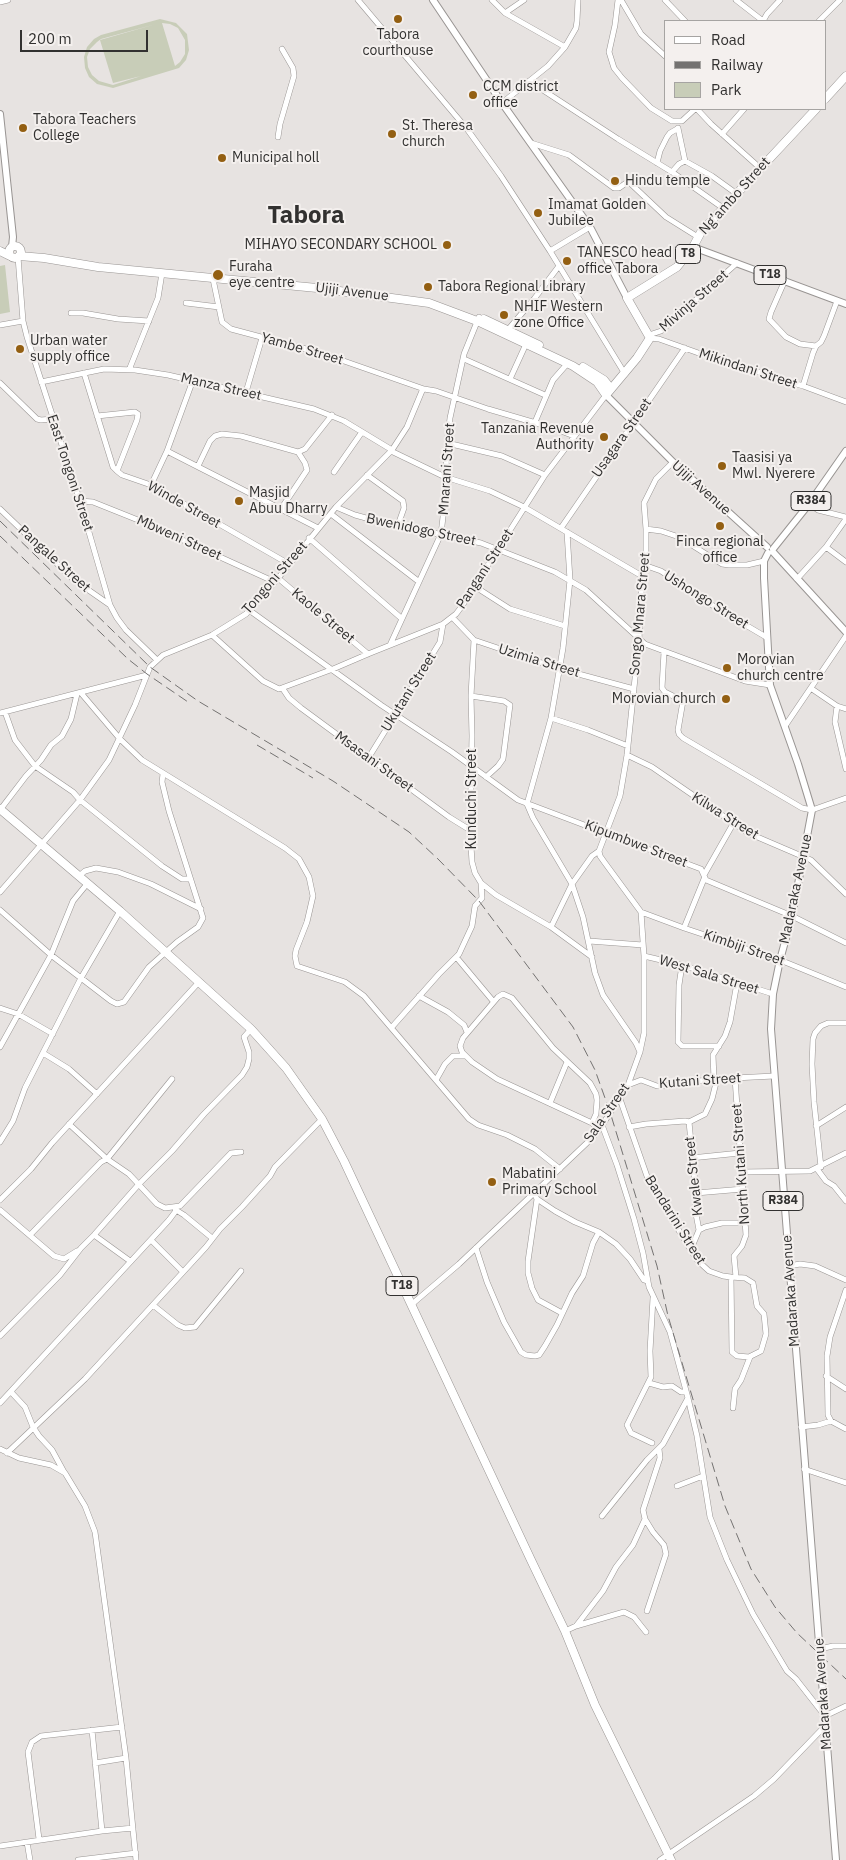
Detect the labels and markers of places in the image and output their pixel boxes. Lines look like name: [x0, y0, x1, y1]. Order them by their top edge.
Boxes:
marker: Tabora courthouse: [392, 13, 404, 25]
place label: Tabora courthouse: [362, 27, 434, 59]
place label: CCM district office: [483, 79, 559, 111]
marker: CCM district office: [467, 89, 479, 101]
place label: Tabora Teachers College: [33, 112, 136, 144]
place label: St. Theresa church: [402, 118, 473, 150]
marker: Tabora Teachers College: [17, 122, 29, 134]
marker: St. Theresa church: [386, 128, 398, 140]
place label: Municipal holl: [232, 150, 319, 166]
marker: Municipal holl: [216, 152, 228, 164]
place label: Hindu temple: [625, 173, 710, 189]
marker: Hindu temple: [609, 175, 621, 187]
place label: Imamat Golden Jubilee: [548, 197, 646, 230]
marker: Imamat Golden Jubilee: [532, 207, 544, 219]
place label: MIHAYO SECONDARY SCHOOL: [244, 237, 437, 253]
marker: MIHAYO SECONDARY SCHOOL: [441, 239, 453, 251]
place label: TANESCO head office Tabora: [577, 245, 672, 278]
marker: TANESCO head office Tabora: [561, 255, 573, 267]
place label: Furaha eye centre: [229, 259, 295, 292]
marker: Furaha eye centre: [211, 268, 225, 282]
place label: Tabora Regional Library: [438, 279, 585, 295]
marker: Tabora Regional Library: [422, 281, 434, 293]
place label: NHIF Western zone Office: [514, 299, 603, 332]
marker: NHIF Western zone Office: [498, 309, 510, 321]
place label: Urban water supply office: [30, 333, 110, 366]
marker: Urban water supply office: [14, 343, 26, 355]
place label: Tanzania Revenue Authority: [481, 421, 594, 454]
marker: Tanzania Revenue Authority: [598, 431, 610, 443]
place label: Taasisi ya Mwl. Nyerere: [732, 450, 815, 482]
marker: Taasisi ya Mwl. Nyerere: [716, 460, 728, 472]
place label: Masjid Abuu Dharry: [249, 485, 328, 518]
marker: Masjid Abuu Dharry: [233, 495, 245, 507]
marker: Finca regional office: [714, 520, 726, 532]
place label: Finca regional office: [676, 534, 764, 566]
place label: Morovian church centre: [737, 652, 824, 684]
marker: Morovian church centre: [721, 662, 733, 674]
place label: Morovian church: [612, 691, 716, 707]
marker: Morovian church: [720, 693, 732, 705]
place label: Mabatini Primary School: [502, 1166, 597, 1198]
marker: Mabatini Primary School: [486, 1176, 498, 1188]

